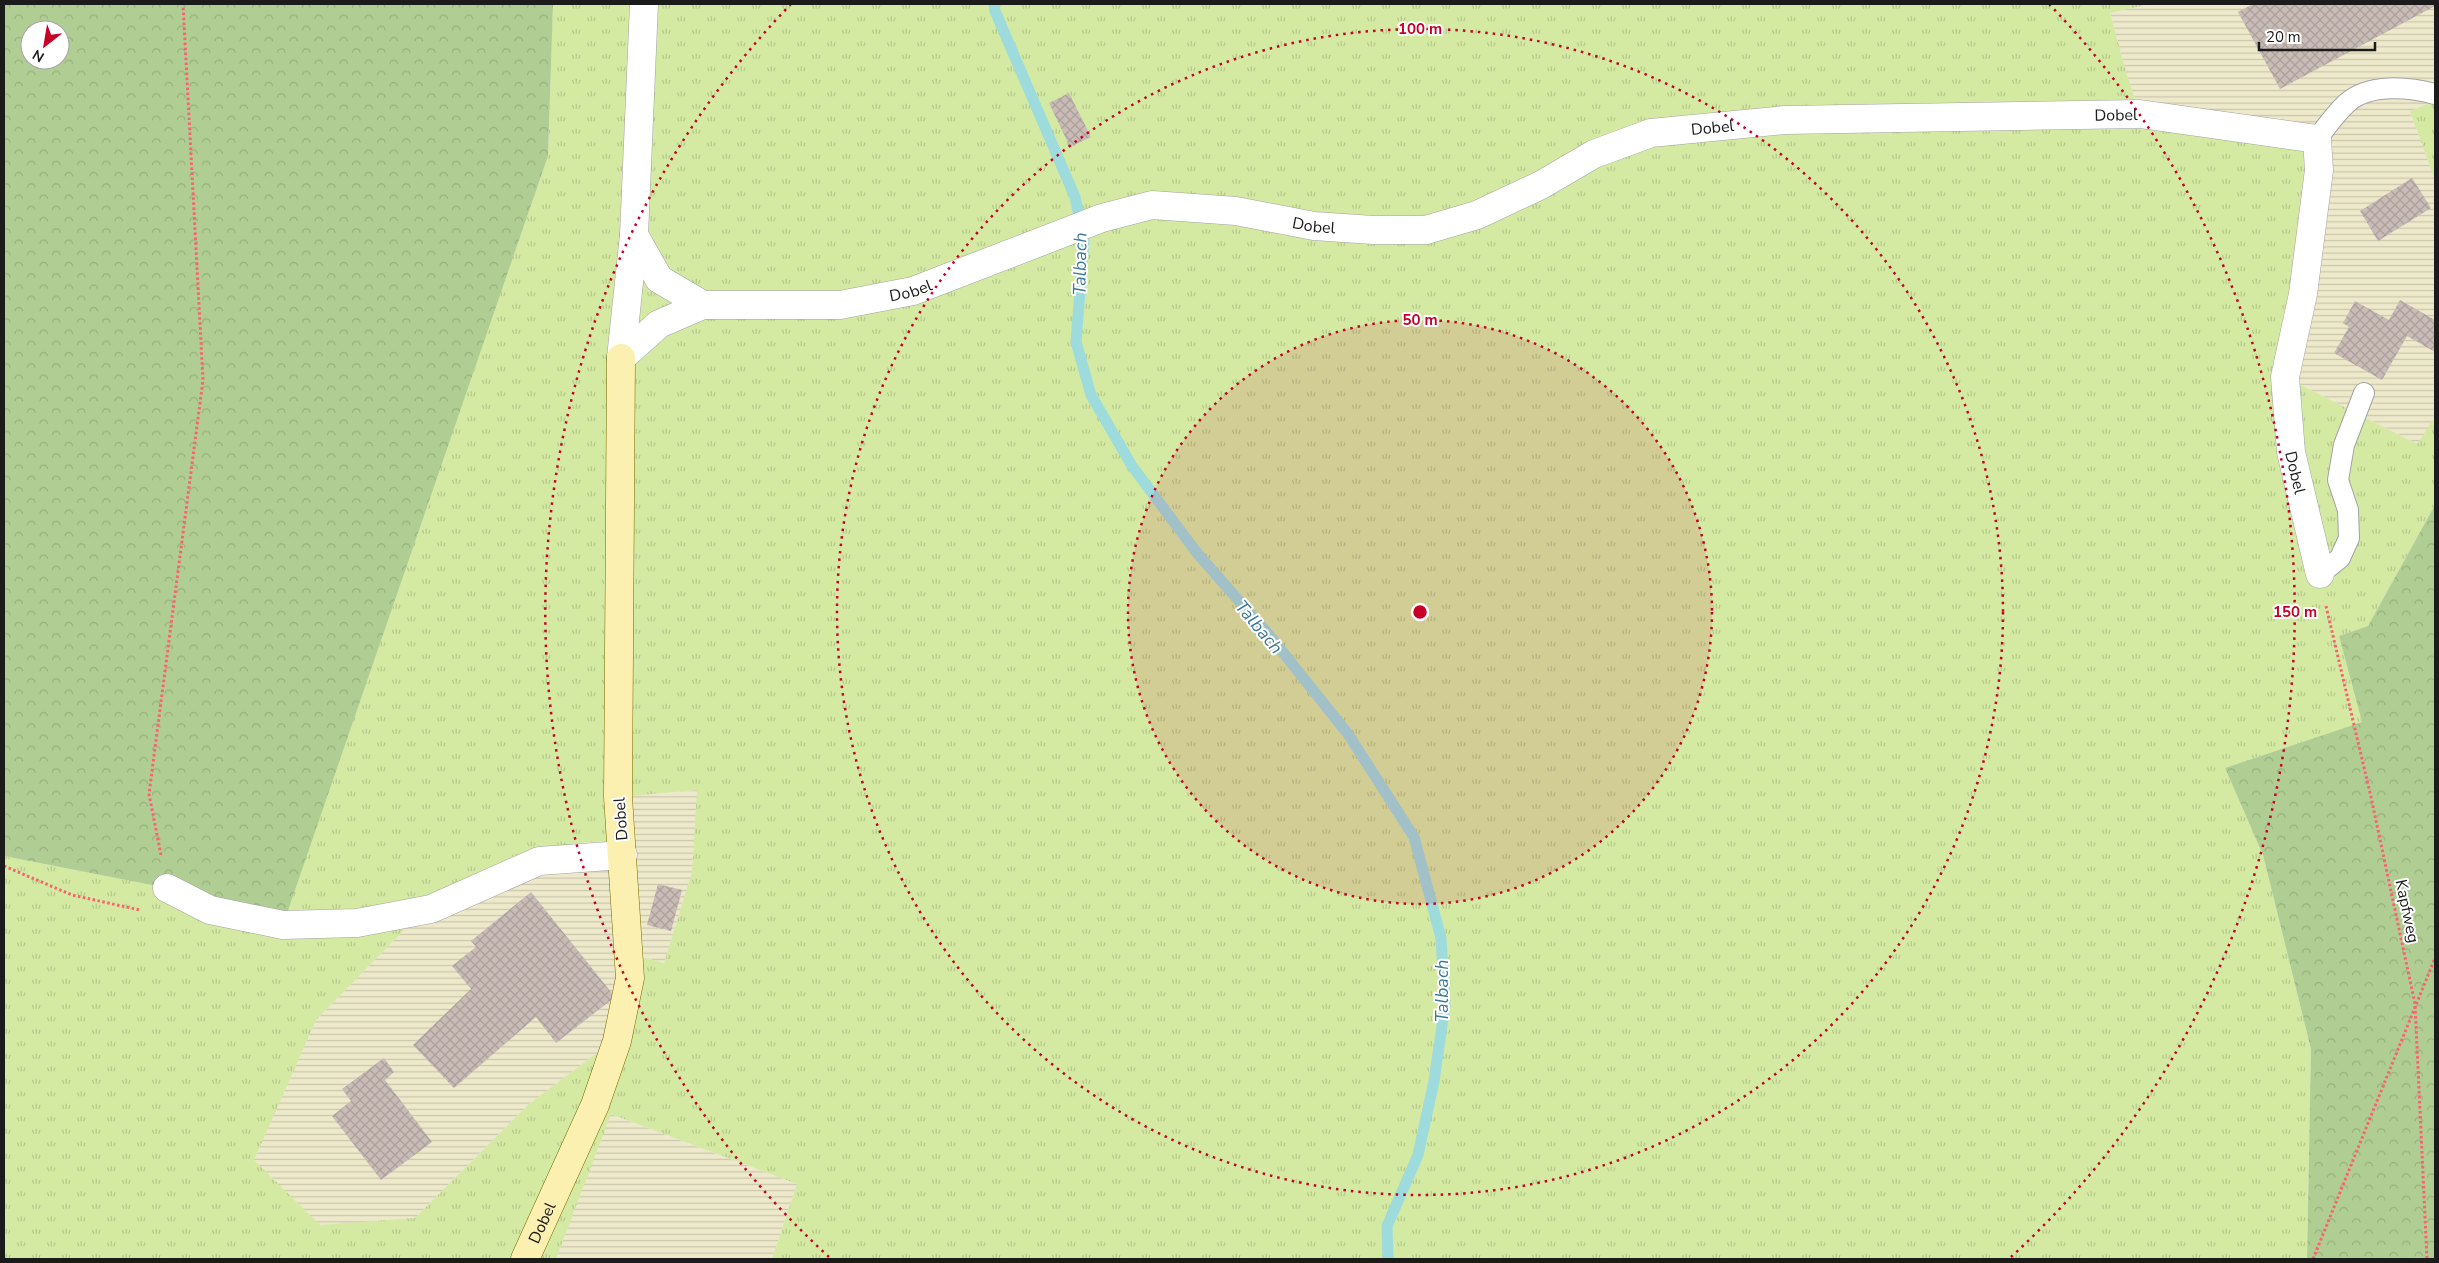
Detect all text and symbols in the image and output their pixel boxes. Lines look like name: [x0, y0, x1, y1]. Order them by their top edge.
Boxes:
text: 100 m: [1398, 19, 1442, 39]
north arrow: [20, 20, 70, 70]
scale bar: [2259, 20, 2375, 52]
text: 20 m: [2266, 27, 2301, 47]
text: N: [29, 45, 48, 67]
street label: Dobel: [2094, 104, 2138, 127]
street label: Dobel: [1690, 115, 1735, 141]
street label: Dobel: [1290, 212, 1336, 239]
water label: Talbach: [1067, 232, 1093, 296]
street label: Dobel: [888, 275, 936, 307]
text: 50 m: [1402, 310, 1438, 330]
street label: Dobel: [2279, 449, 2311, 497]
water label: Talbach: [1230, 595, 1288, 659]
text: 150 m: [2273, 602, 2317, 622]
centre of rings: [1411, 603, 1429, 621]
street label: Dobel: [608, 796, 633, 841]
street label: Kapfweg: [2390, 878, 2424, 945]
water label: Talbach: [1430, 960, 1454, 1022]
street label: Dobel: [523, 1198, 562, 1247]

